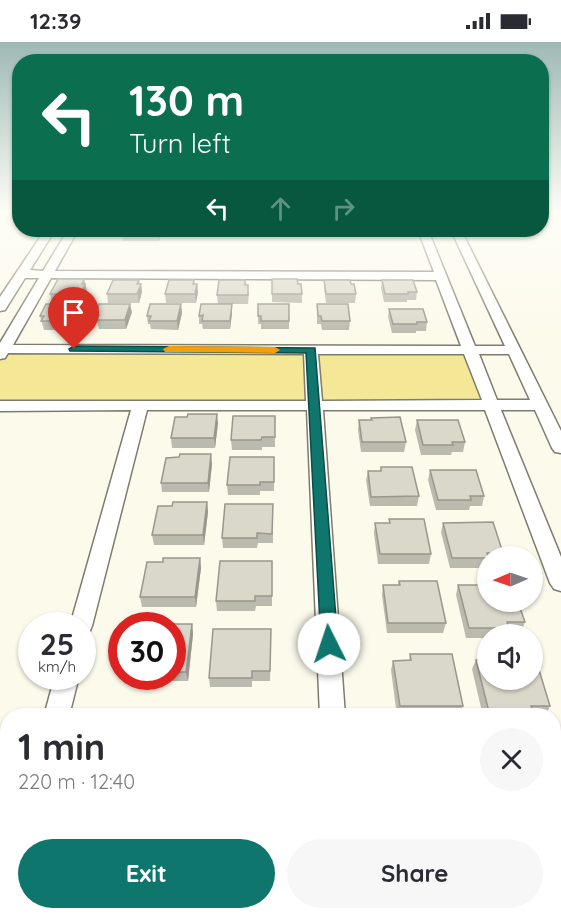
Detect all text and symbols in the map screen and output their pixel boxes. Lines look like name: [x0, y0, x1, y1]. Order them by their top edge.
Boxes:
text: 12:39: [30, 7, 81, 35]
text: 130 m: [129, 74, 244, 127]
icon: left: [30, 78, 108, 156]
text: Turn left: [129, 126, 231, 160]
icon: left: [201, 192, 234, 225]
icon: ahead: [264, 192, 297, 225]
icon: right: [327, 192, 360, 225]
pin: [48, 287, 99, 349]
icon: arrive: [57, 296, 90, 329]
north arrow: [477, 546, 543, 612]
map controls: [477, 546, 543, 690]
speed limit sign: 30: [108, 612, 186, 690]
position arrow: [297, 612, 361, 676]
button: sound: [477, 624, 543, 690]
text: 25: [40, 625, 74, 663]
text: km/h: [38, 657, 76, 676]
text: 1 min: [18, 724, 105, 769]
button: close: [480, 728, 543, 791]
text: 220 m · 12:40: [18, 769, 135, 794]
button: Exit: [18, 839, 275, 908]
button: Share: [287, 839, 543, 908]

